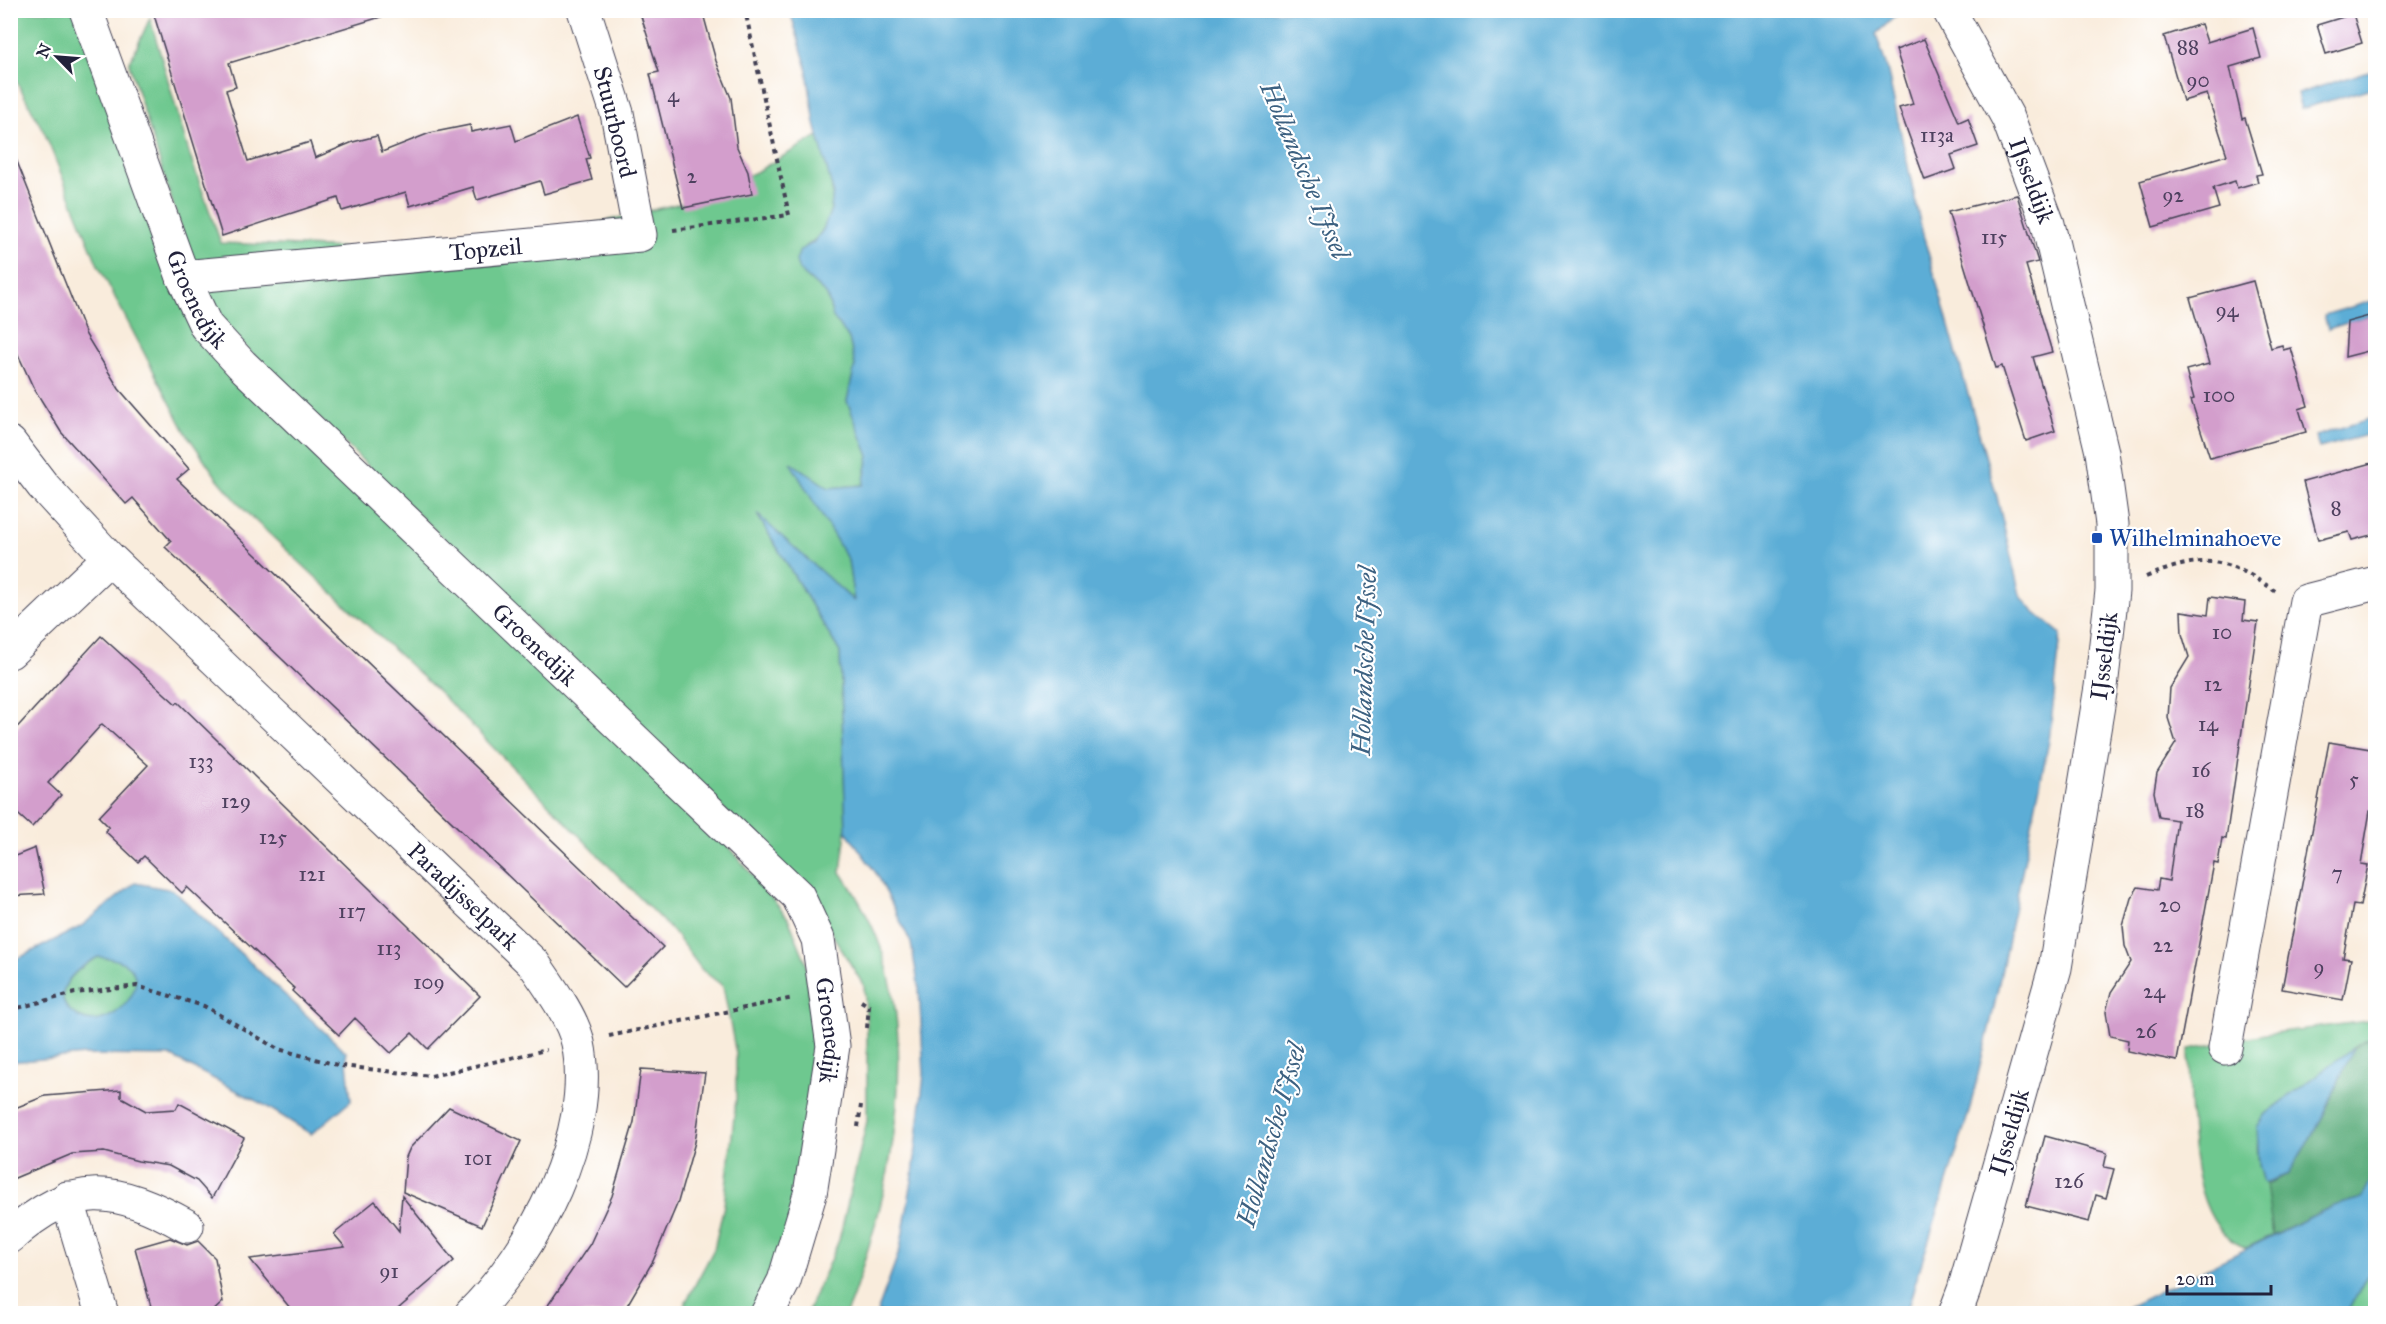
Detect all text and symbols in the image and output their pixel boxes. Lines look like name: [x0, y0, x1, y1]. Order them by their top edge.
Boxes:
north arrow: [27, 27, 87, 87]
house number: 88: [2177, 34, 2199, 60]
text: N: [32, 40, 56, 61]
street label: Stuurboord: [587, 63, 643, 181]
house number: 90: [2186, 67, 2210, 93]
water label: Hollandsche IJssel: [1253, 76, 1358, 265]
house number: 4: [667, 82, 680, 108]
house number: 113a: [1920, 122, 1954, 148]
street label: IJsseldijk: [2002, 134, 2062, 228]
house number: 2: [687, 163, 698, 189]
house number: 92: [2162, 182, 2184, 208]
house number: 115: [1981, 224, 2007, 250]
street label: Topzeil: [448, 231, 524, 267]
street label: Groenedijk: [159, 246, 235, 355]
house number: 94: [2216, 297, 2240, 323]
house number: 100: [2203, 382, 2235, 408]
house number: 8: [2330, 495, 2342, 521]
place label: Wilhelminahoeve: [2109, 523, 2281, 553]
marker: Wilhelminahoeve: [2090, 531, 2104, 545]
water label: Hollandsche IJssel: [1345, 564, 1383, 757]
street label: Groenedijk: [486, 597, 584, 693]
street label: IJsseldijk: [2084, 609, 2124, 702]
house number: 10: [2212, 619, 2232, 645]
house number: 12: [2204, 671, 2223, 697]
house number: 14: [2198, 711, 2219, 737]
house number: 133: [188, 748, 214, 774]
house number: 16: [2191, 757, 2212, 783]
house number: 5: [2349, 766, 2359, 792]
house number: 129: [221, 788, 251, 814]
house number: 18: [2185, 797, 2205, 823]
house number: 125: [259, 824, 287, 850]
street label: Paradijsselpark: [401, 836, 526, 957]
house number: 7: [2331, 860, 2343, 886]
house number: 121: [299, 861, 325, 887]
house number: 20: [2159, 892, 2181, 918]
house number: 117: [338, 898, 366, 924]
house number: 22: [2153, 932, 2174, 958]
house number: 113: [377, 935, 402, 961]
house number: 9: [2313, 954, 2325, 980]
house number: 109: [413, 969, 445, 995]
street label: Groenedijk: [809, 975, 848, 1087]
house number: 24: [2143, 978, 2166, 1004]
house number: 26: [2135, 1018, 2158, 1044]
water label: Hollandsche IJssel: [1229, 1038, 1313, 1231]
street label: IJsseldijk: [1982, 1084, 2036, 1179]
house number: 101: [464, 1145, 492, 1171]
house number: 126: [2054, 1168, 2085, 1194]
house number: 91: [379, 1258, 399, 1284]
scale bar: [2167, 1258, 2270, 1296]
text: 20 m: [2176, 1268, 2214, 1290]

